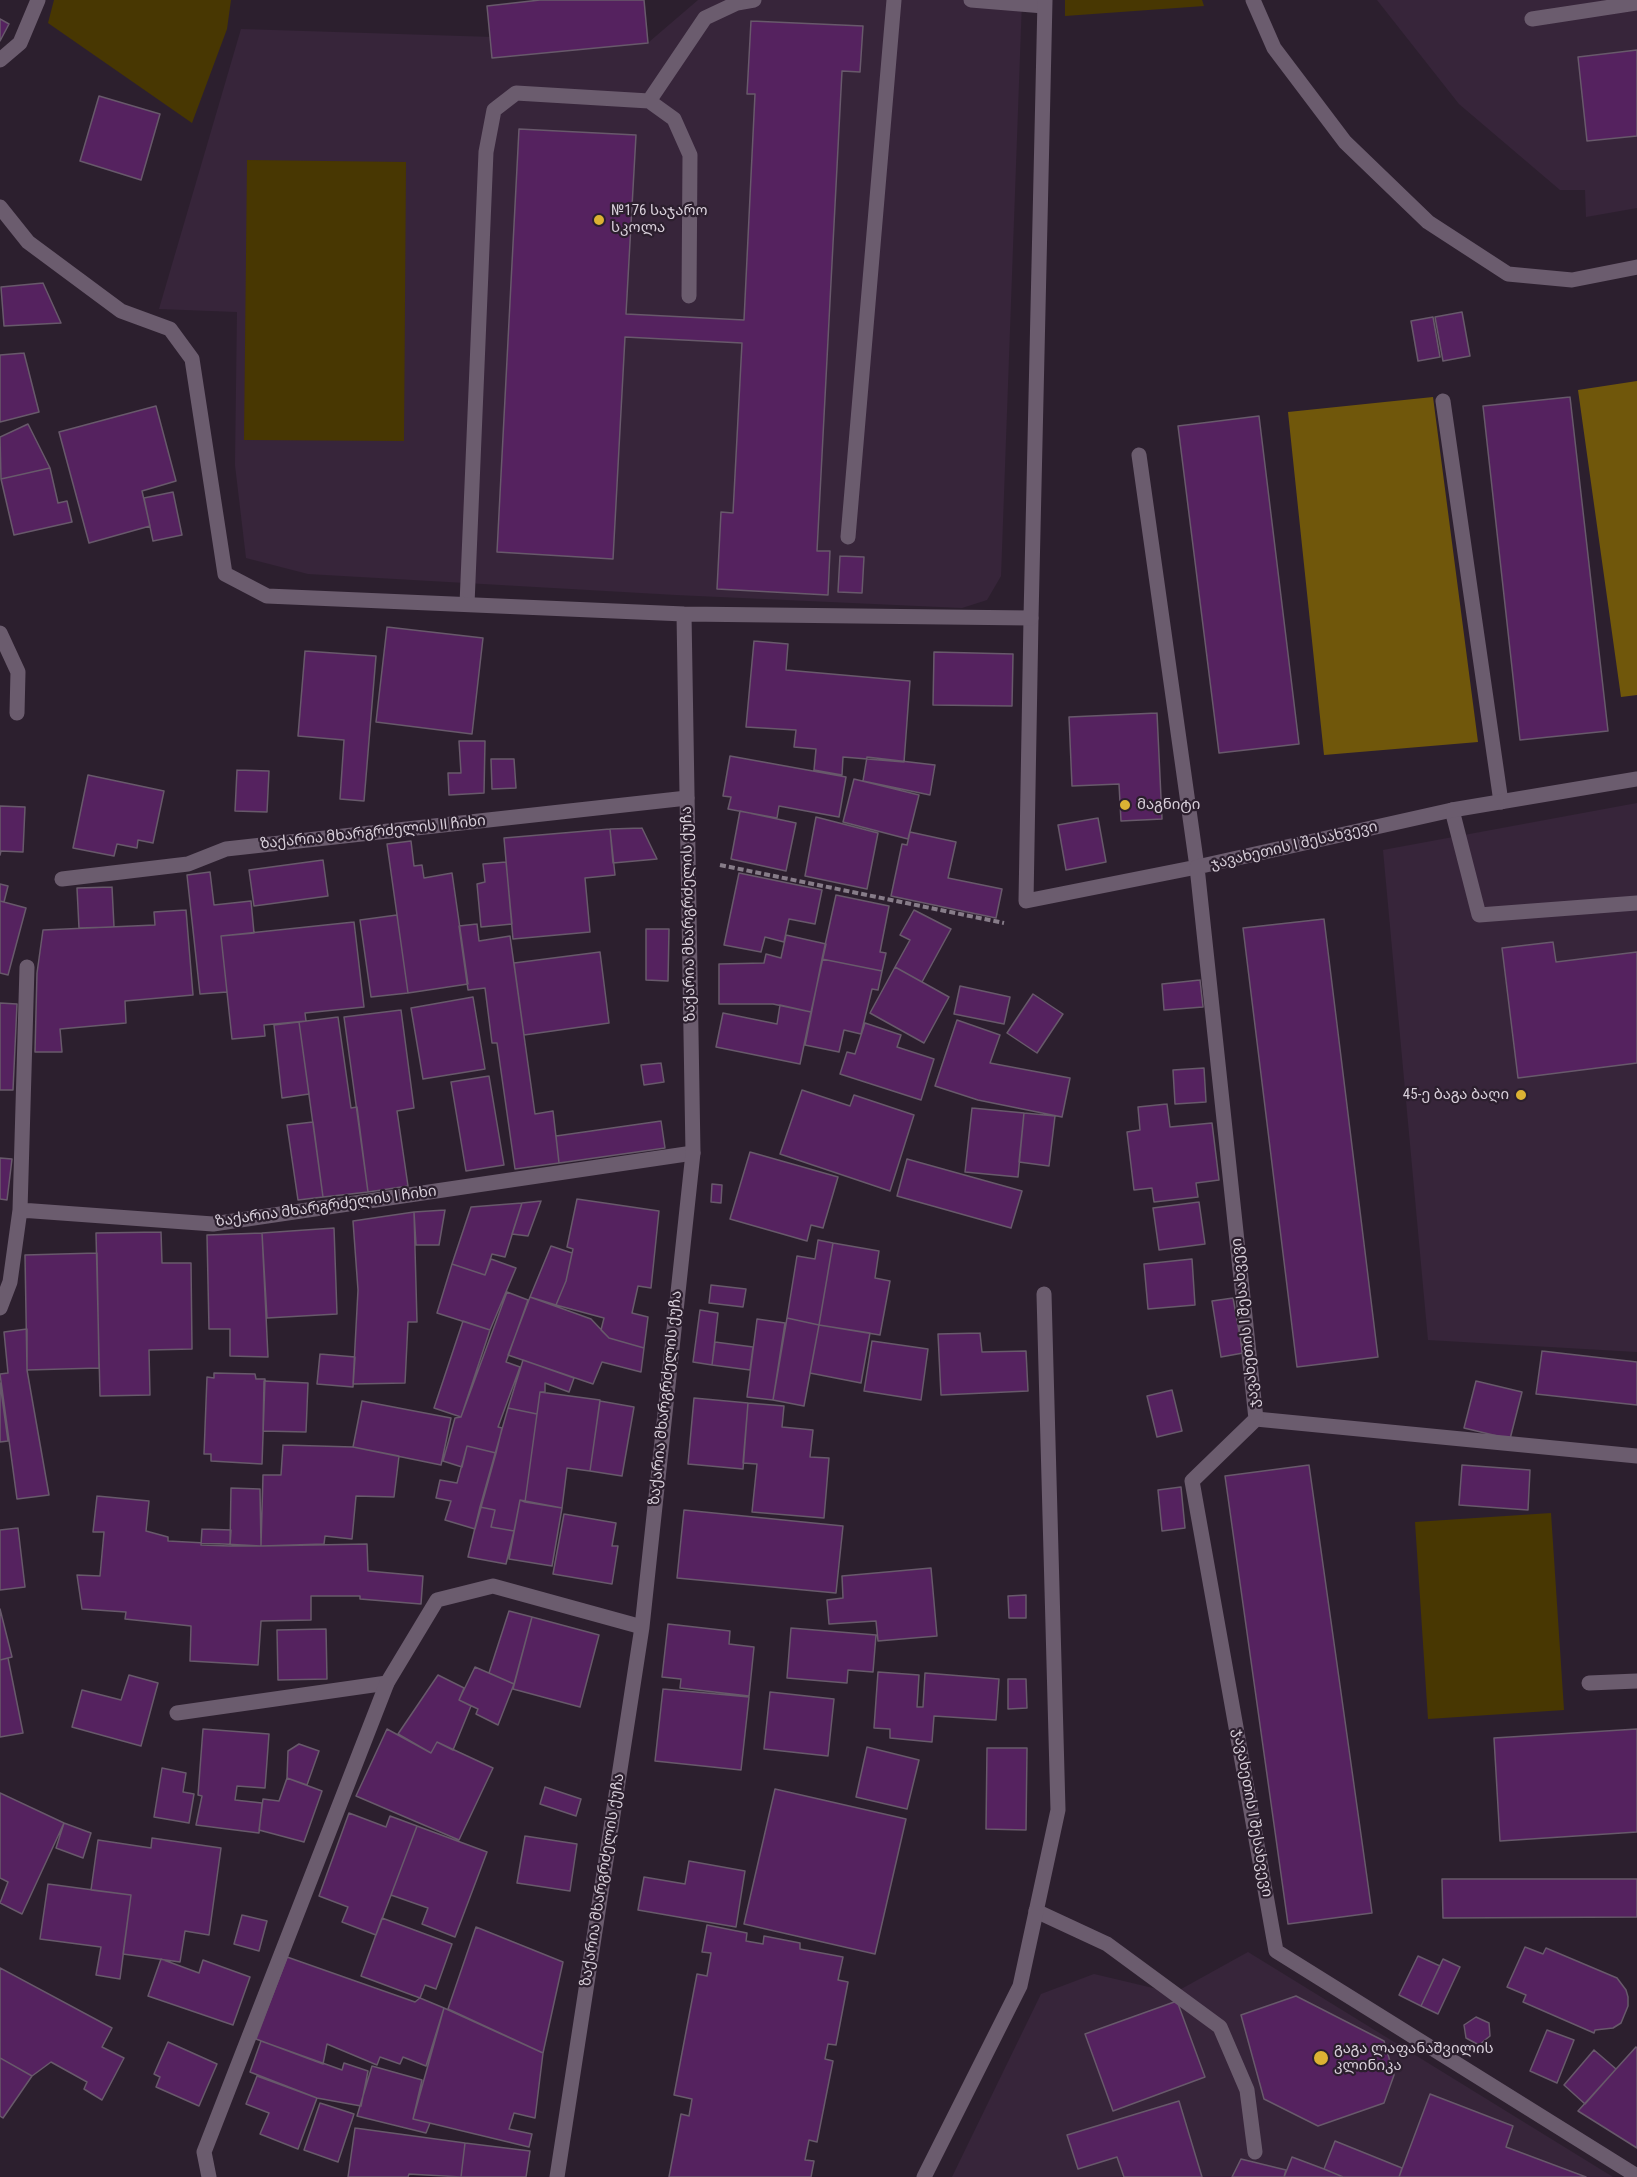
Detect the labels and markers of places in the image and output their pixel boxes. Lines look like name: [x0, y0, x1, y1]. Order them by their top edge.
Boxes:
place label: №176 საჯარო სკოლა: [611, 202, 708, 237]
marker: №176 საჯარო სკოლა: [592, 213, 606, 227]
place label: მაგნიტი: [1137, 796, 1200, 814]
marker: მაგნიტი: [1118, 798, 1132, 812]
place label: 45-ე ბაგა ბაღი: [1403, 1086, 1509, 1104]
marker: 45-ე ბაგა ბაღი: [1514, 1088, 1528, 1102]
place label: გაგა ლაფანაშვილის კლინიკა: [1334, 2040, 1494, 2075]
marker: გაგა ლაფანაშვილის კლინიკა: [1312, 2049, 1330, 2067]

